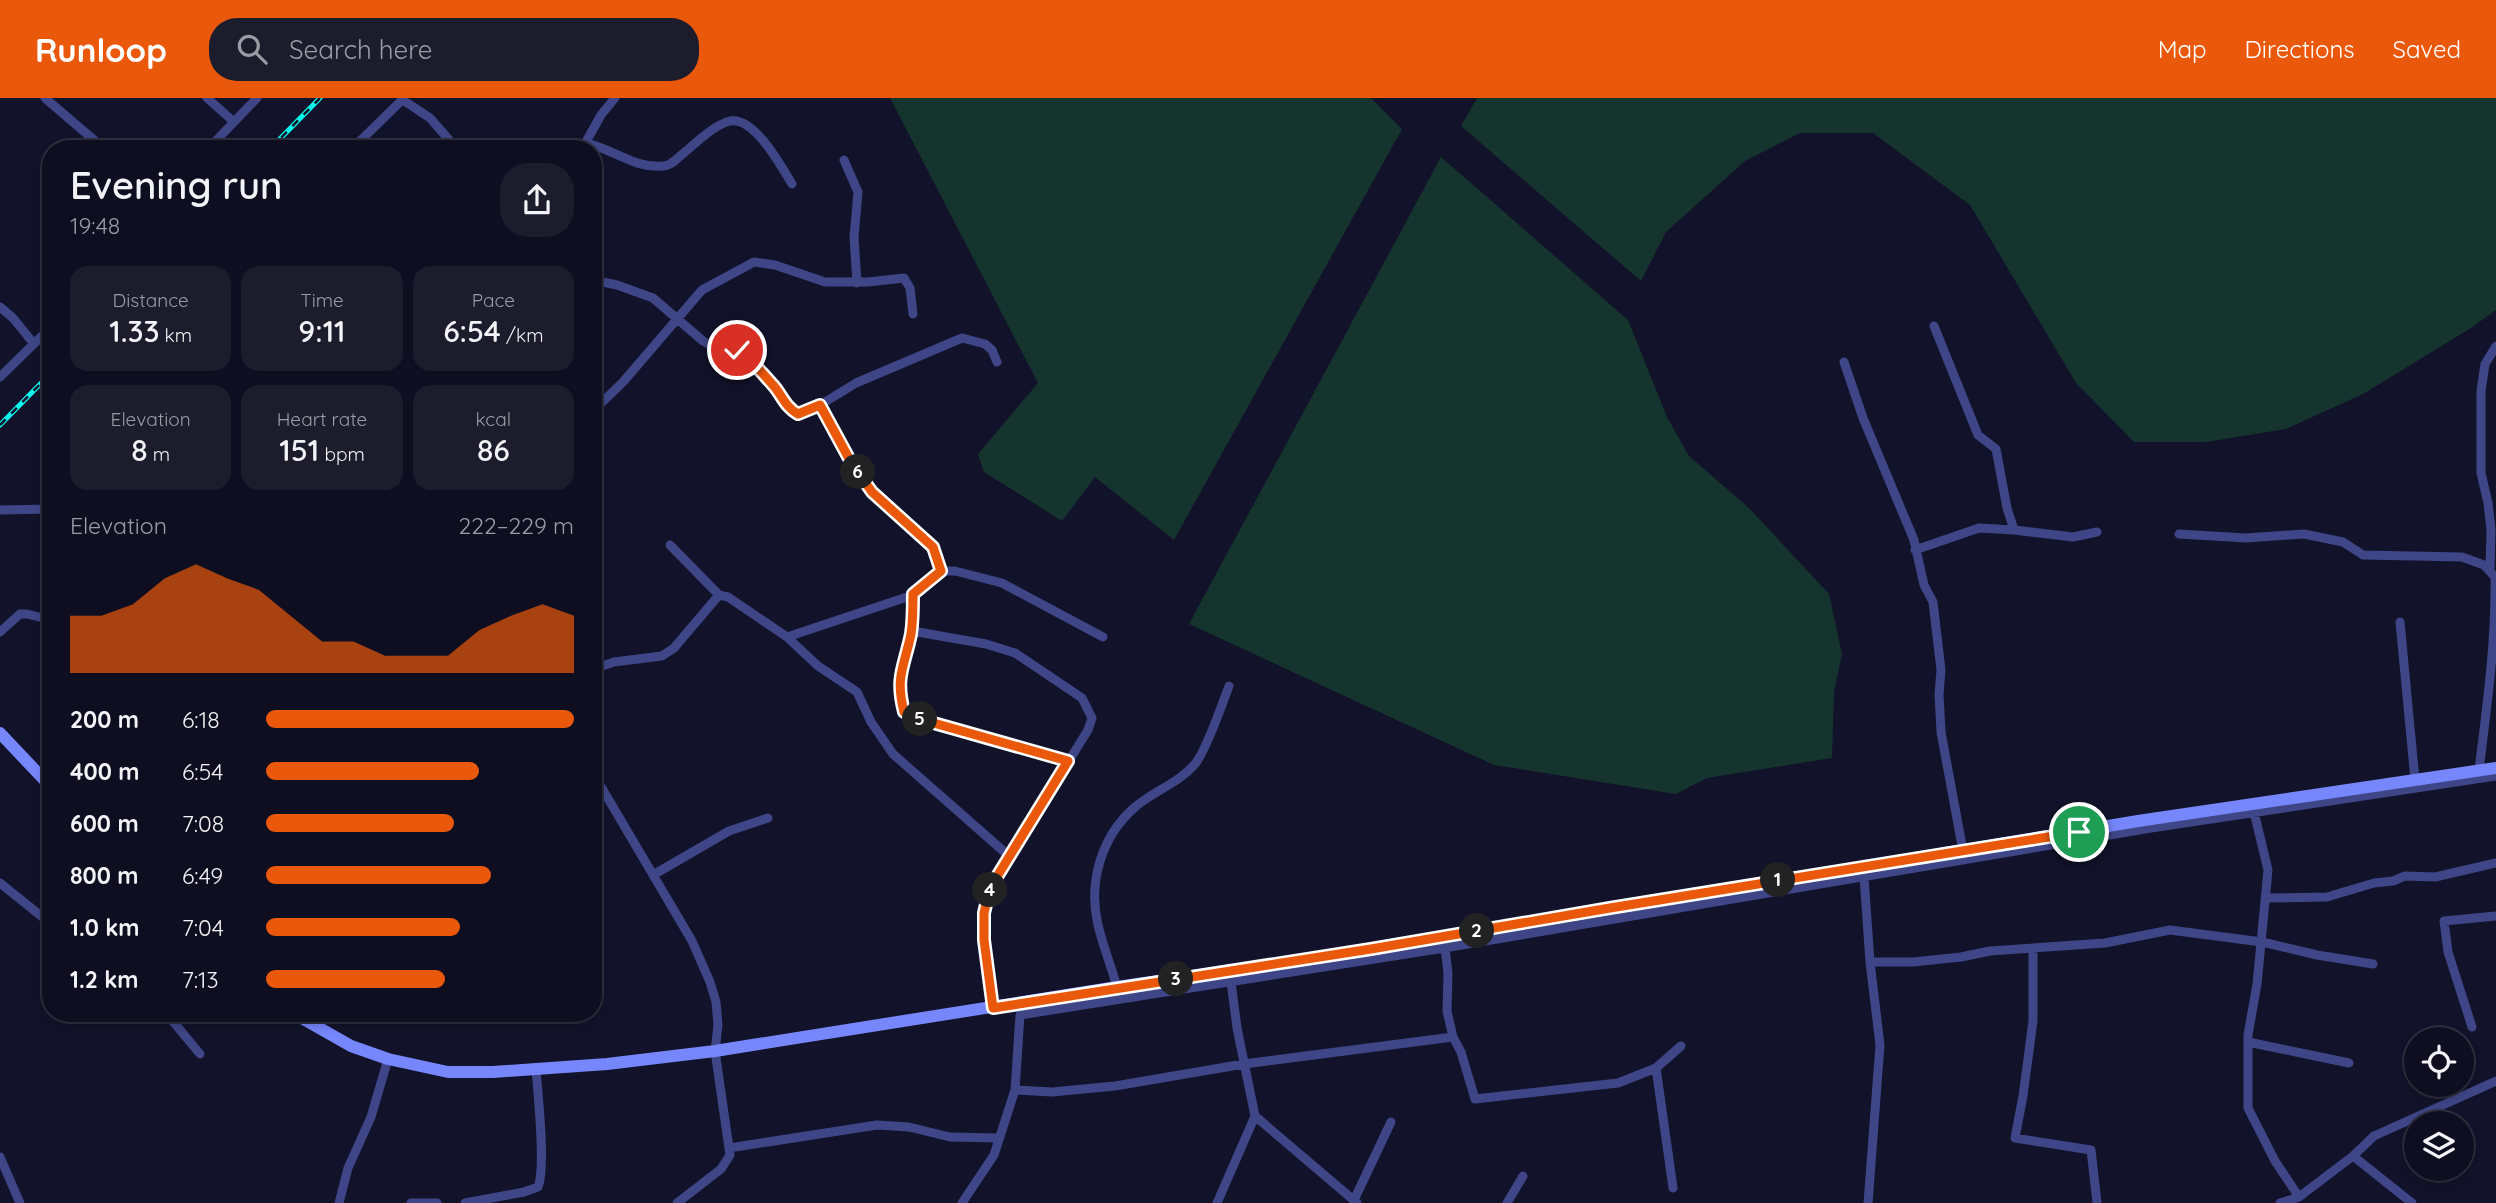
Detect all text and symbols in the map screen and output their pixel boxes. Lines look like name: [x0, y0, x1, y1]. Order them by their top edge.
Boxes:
search box: [209, 18, 699, 81]
text: Runloop: [35, 29, 167, 70]
icon: search: [233, 30, 271, 68]
text: Search here: [289, 33, 432, 66]
text: Map: [2158, 34, 2207, 64]
text: Directions: [2245, 34, 2355, 64]
text: Saved: [2393, 34, 2461, 64]
text: Evening run: [70, 161, 283, 209]
button: share: [500, 163, 574, 237]
text: 19:48: [70, 211, 120, 240]
text: Distance: [113, 288, 189, 312]
text: Time: [300, 288, 344, 312]
text: Pace: [472, 288, 515, 312]
text: 1.33: [109, 312, 159, 350]
text: 9:11: [298, 312, 346, 350]
text: 6:54: [443, 312, 501, 350]
pin: [707, 320, 767, 380]
text: km: [159, 323, 192, 347]
text: /km: [501, 323, 544, 347]
icon: check: [718, 331, 756, 369]
text: Elevation: [111, 407, 191, 431]
text: Heart rate: [277, 407, 367, 431]
text: kcal: [476, 407, 511, 431]
text: 8: [131, 431, 148, 469]
text: 151: [279, 431, 319, 469]
text: 86: [477, 431, 510, 469]
text: m: [148, 442, 170, 466]
text: bpm: [319, 442, 365, 466]
pin: 6: [840, 454, 876, 490]
text: 6: [852, 459, 863, 483]
text: Elevation: [70, 511, 167, 540]
text: 222–229 m: [458, 511, 574, 540]
pin: 5: [902, 702, 937, 736]
text: 200 m: [70, 705, 139, 734]
text: 6:18: [182, 705, 220, 734]
text: 5: [914, 706, 925, 730]
text: 400 m: [70, 757, 139, 786]
text: 6:54: [182, 757, 223, 786]
pin: [2049, 802, 2109, 862]
text: 600 m: [70, 809, 139, 838]
text: 7:08: [182, 809, 224, 838]
icon: arrive: [2060, 813, 2098, 851]
text: 800 m: [70, 861, 139, 890]
text: 6:49: [182, 861, 223, 890]
pin: 1: [1760, 862, 1796, 898]
text: 1: [1774, 867, 1781, 891]
pin: 4: [972, 872, 1007, 908]
text: 4: [984, 877, 995, 901]
text: 1.0 km: [70, 913, 140, 942]
text: 7:04: [182, 913, 224, 942]
pin: 2: [1460, 914, 1494, 948]
text: 2: [1471, 918, 1482, 942]
pin: 3: [1158, 962, 1194, 996]
text: 1.2 km: [70, 965, 139, 994]
text: 7:13: [182, 965, 219, 994]
text: 3: [1170, 966, 1181, 990]
map controls: [2404, 1027, 2474, 1181]
button: locate: [2404, 1027, 2474, 1097]
button: layers: [2404, 1111, 2474, 1181]

